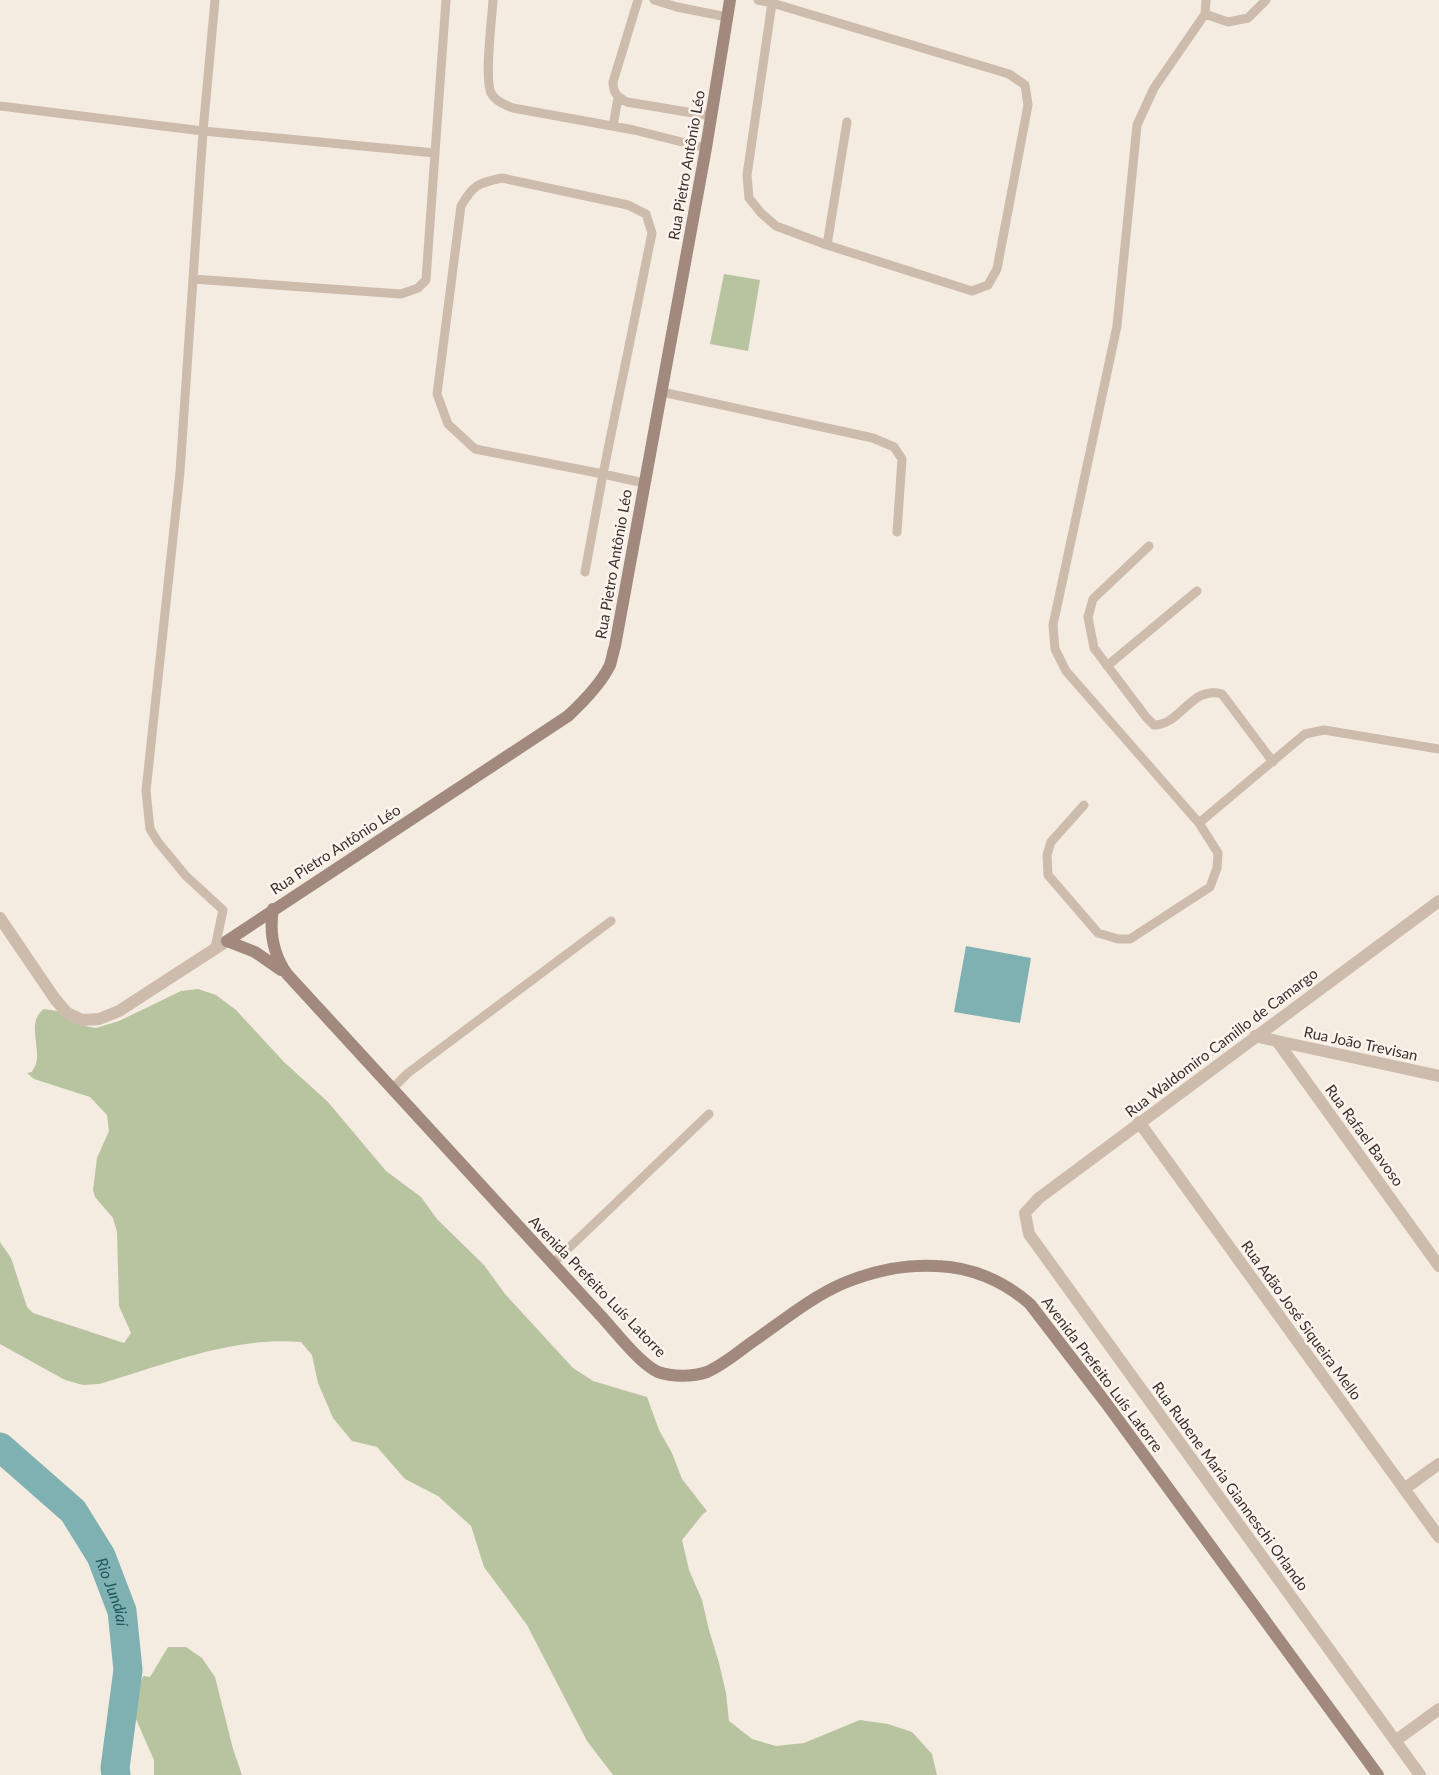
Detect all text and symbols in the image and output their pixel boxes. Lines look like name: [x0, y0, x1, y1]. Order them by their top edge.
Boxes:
street label: Rua Pietro Antônio Léo: [664, 89, 708, 241]
street label: Rua Pietro Antônio Léo: [591, 488, 635, 640]
street label: Rua Pietro Antônio Léo: [266, 800, 404, 898]
street label: Rua Waldomiro Camillo de Camargo: [1121, 964, 1321, 1120]
street label: Rua João Trevisan: [1302, 1022, 1420, 1064]
street label: Rua Rafael Bavoso: [1322, 1081, 1408, 1189]
street label: Avenida Prefeito Luís Latorre: [526, 1211, 670, 1361]
street label: Rua Adão José Siqueira Mello: [1238, 1237, 1366, 1403]
street label: Avenida Prefeito Luís Latorre: [1039, 1293, 1167, 1455]
street label: Rua Rubene Maria Gianneschi Orlando: [1149, 1378, 1313, 1594]
water label: Rio Jundiaí: [93, 1554, 133, 1628]

